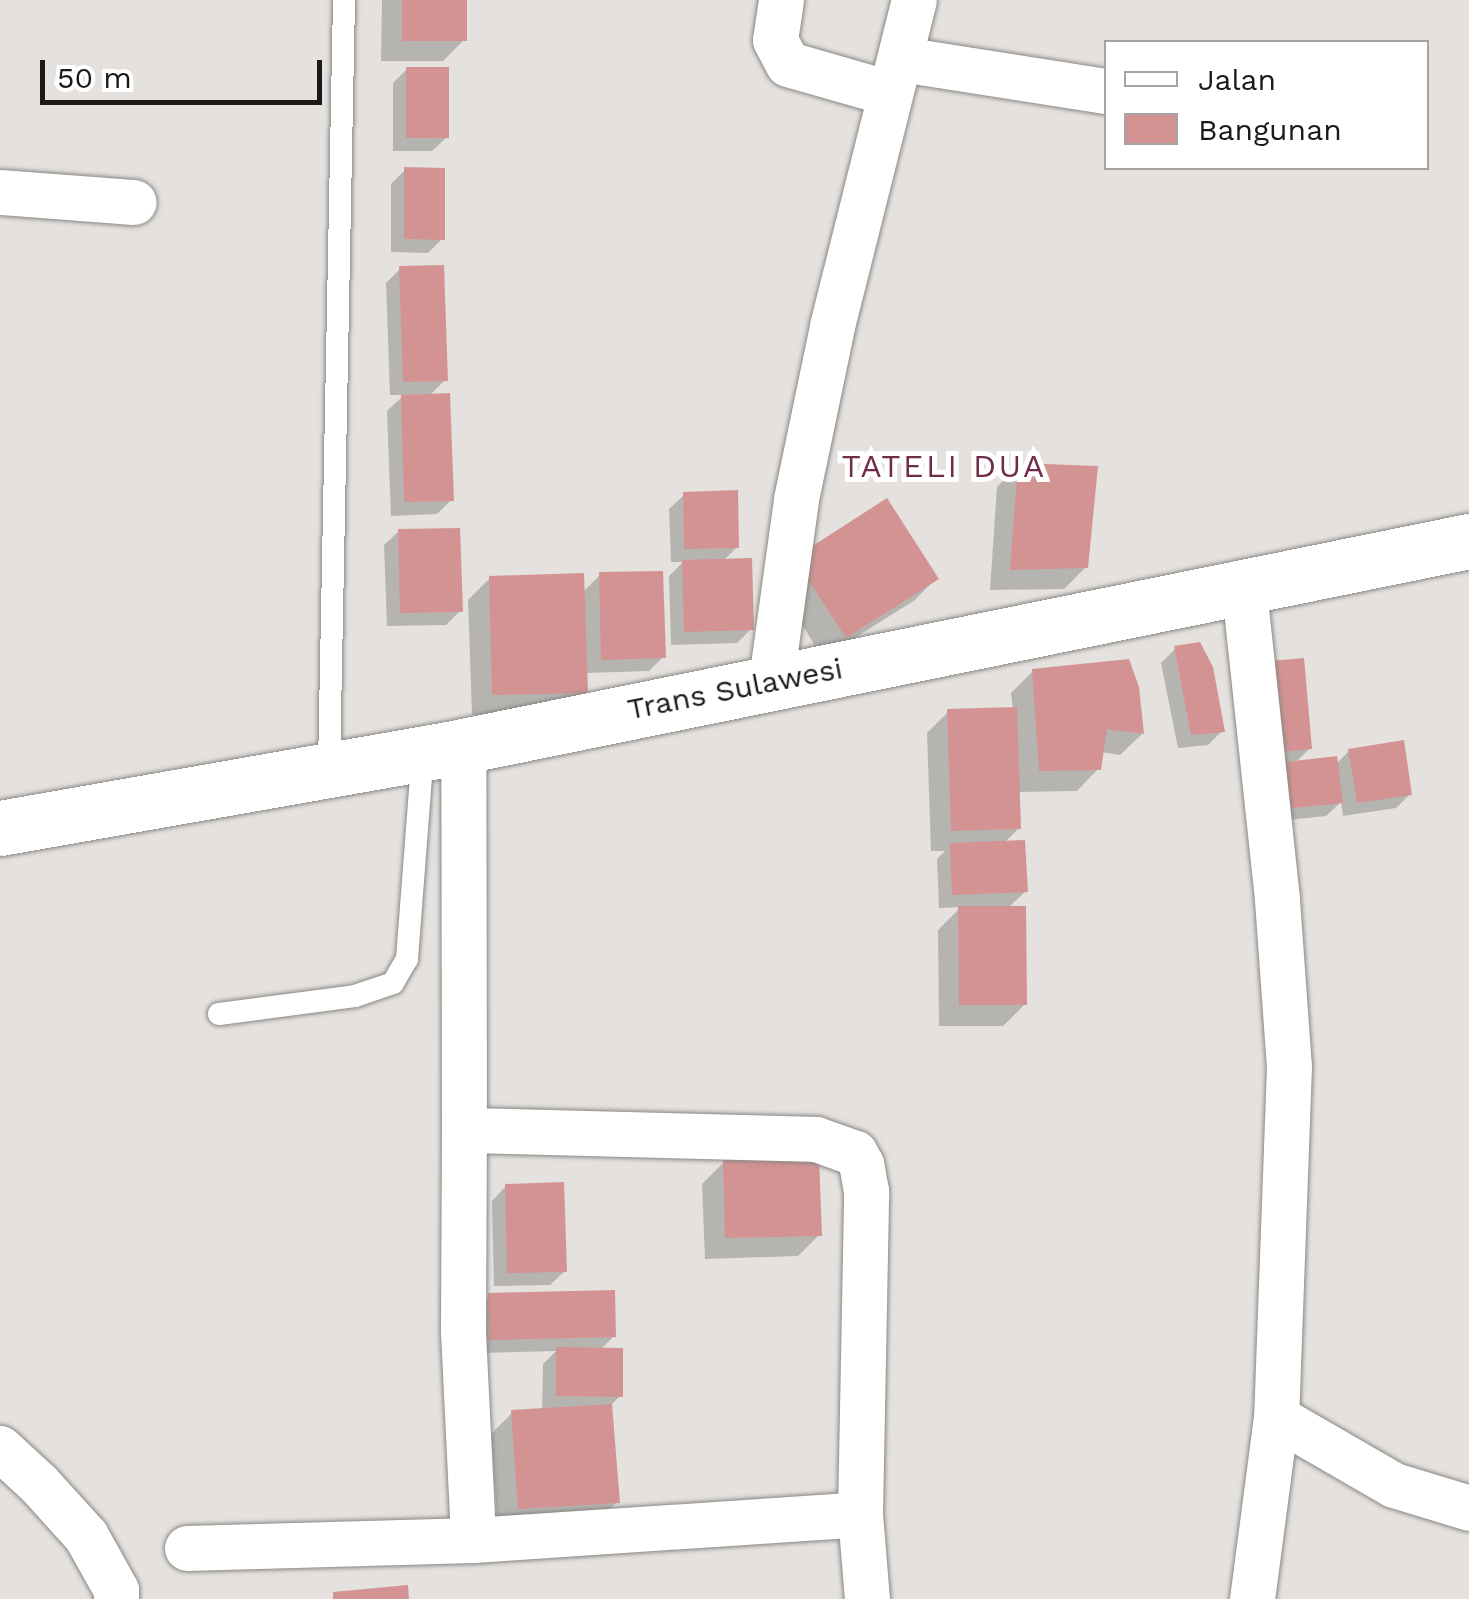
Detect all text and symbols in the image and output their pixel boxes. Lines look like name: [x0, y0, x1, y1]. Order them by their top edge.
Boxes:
scale bar: [45, 40, 328, 102]
legend: [1104, 40, 1429, 170]
text: 50 m: [57, 60, 132, 95]
text: Jalan: [1198, 62, 1276, 97]
text: Bangunan: [1198, 112, 1342, 147]
district label: TATELI DUA: [841, 447, 1047, 485]
street label: Trans Sulawesi: [624, 650, 846, 728]

